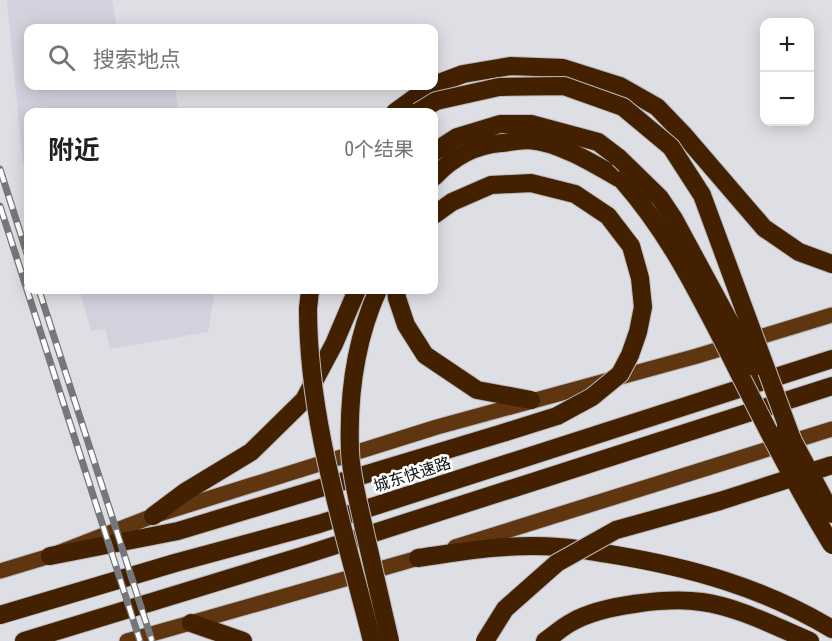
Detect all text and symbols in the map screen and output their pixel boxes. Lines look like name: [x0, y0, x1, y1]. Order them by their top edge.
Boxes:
map controls: [760, 18, 814, 126]
button: +: [760, 18, 814, 72]
search box: [24, 24, 438, 90]
icon: search: [45, 41, 78, 74]
text: 搜索地点: [93, 47, 181, 72]
button: −: [760, 72, 814, 126]
text: 附近: [48, 135, 100, 165]
text: 0个结果: [344, 137, 414, 161]
street label: 城东快速路: [371, 453, 453, 496]

